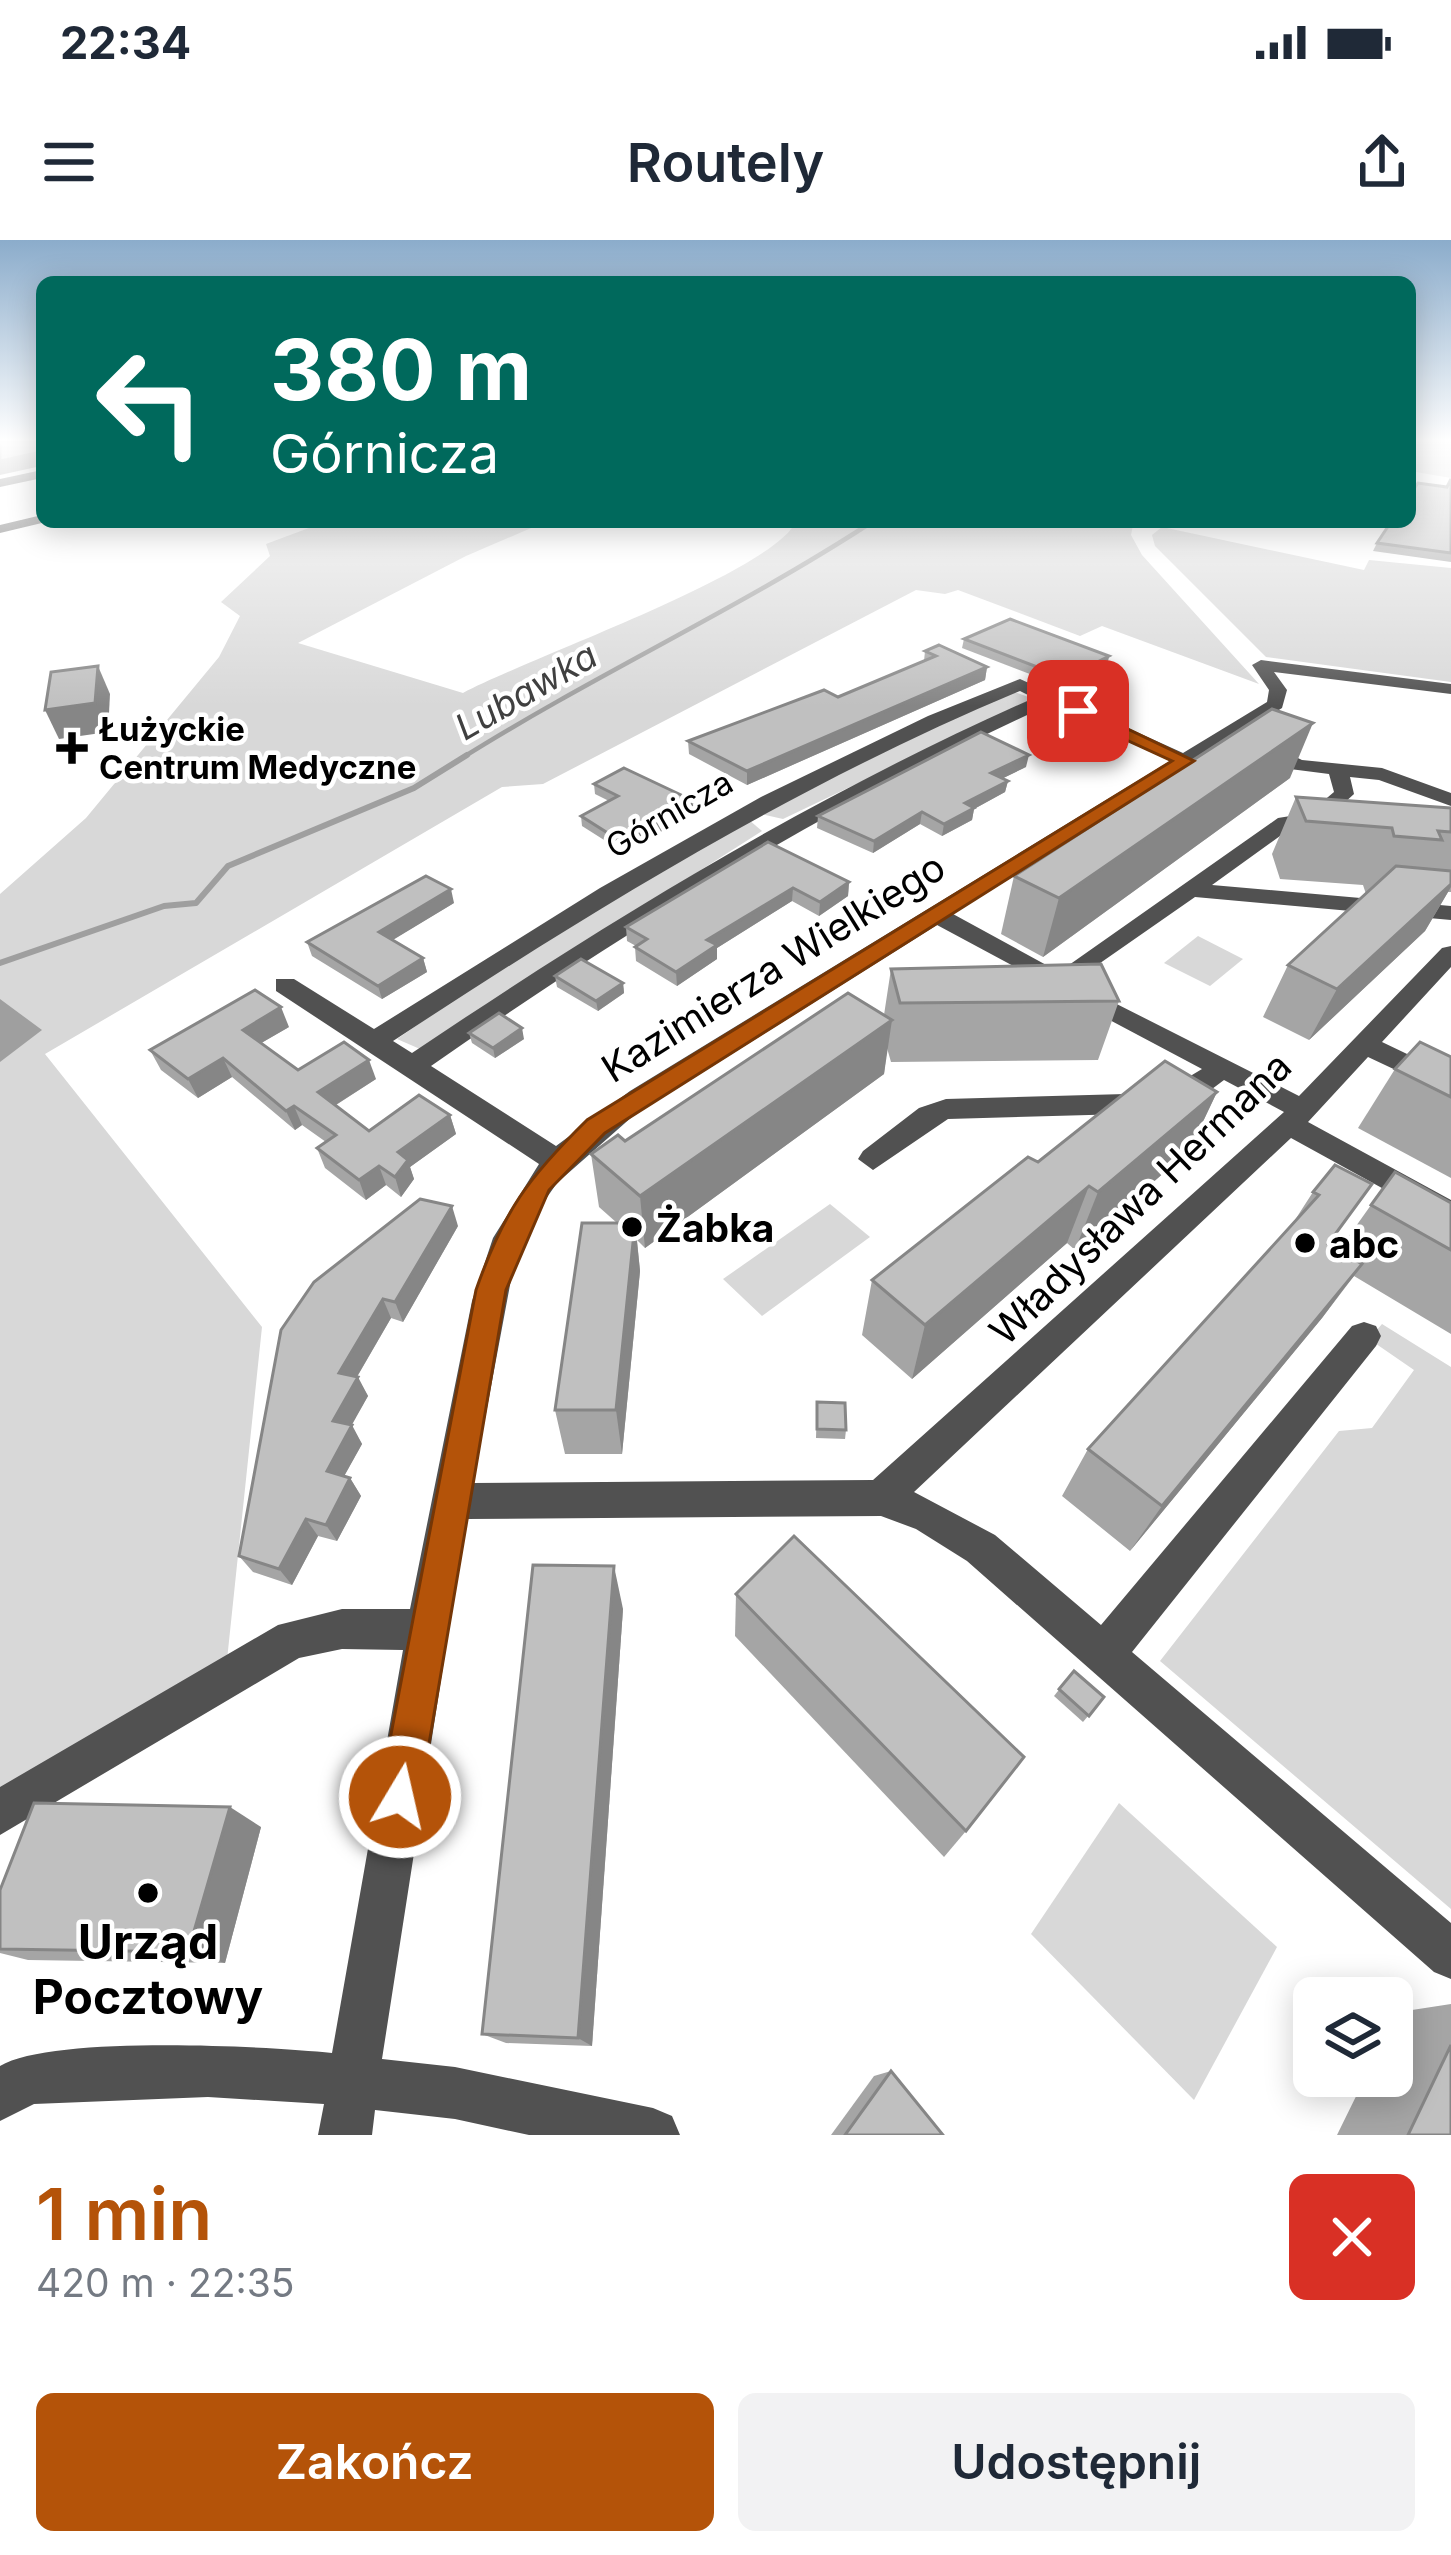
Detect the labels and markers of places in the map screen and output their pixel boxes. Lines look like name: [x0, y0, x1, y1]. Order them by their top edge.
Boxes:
pin: [1027, 660, 1129, 762]
place label: Łużyckie Centrum Medyczne: [99, 709, 416, 787]
marker: Łużyckie Centrum Medyczne: [56, 732, 88, 764]
place label: Żabka: [656, 1204, 774, 1251]
marker: Żabka: [619, 1214, 645, 1240]
place label: abc: [1329, 1220, 1399, 1267]
marker: abc: [1292, 1230, 1318, 1256]
marker: Urząd Pocztowy: [135, 1880, 161, 1906]
place label: Urząd Pocztowy: [33, 1912, 263, 2026]

